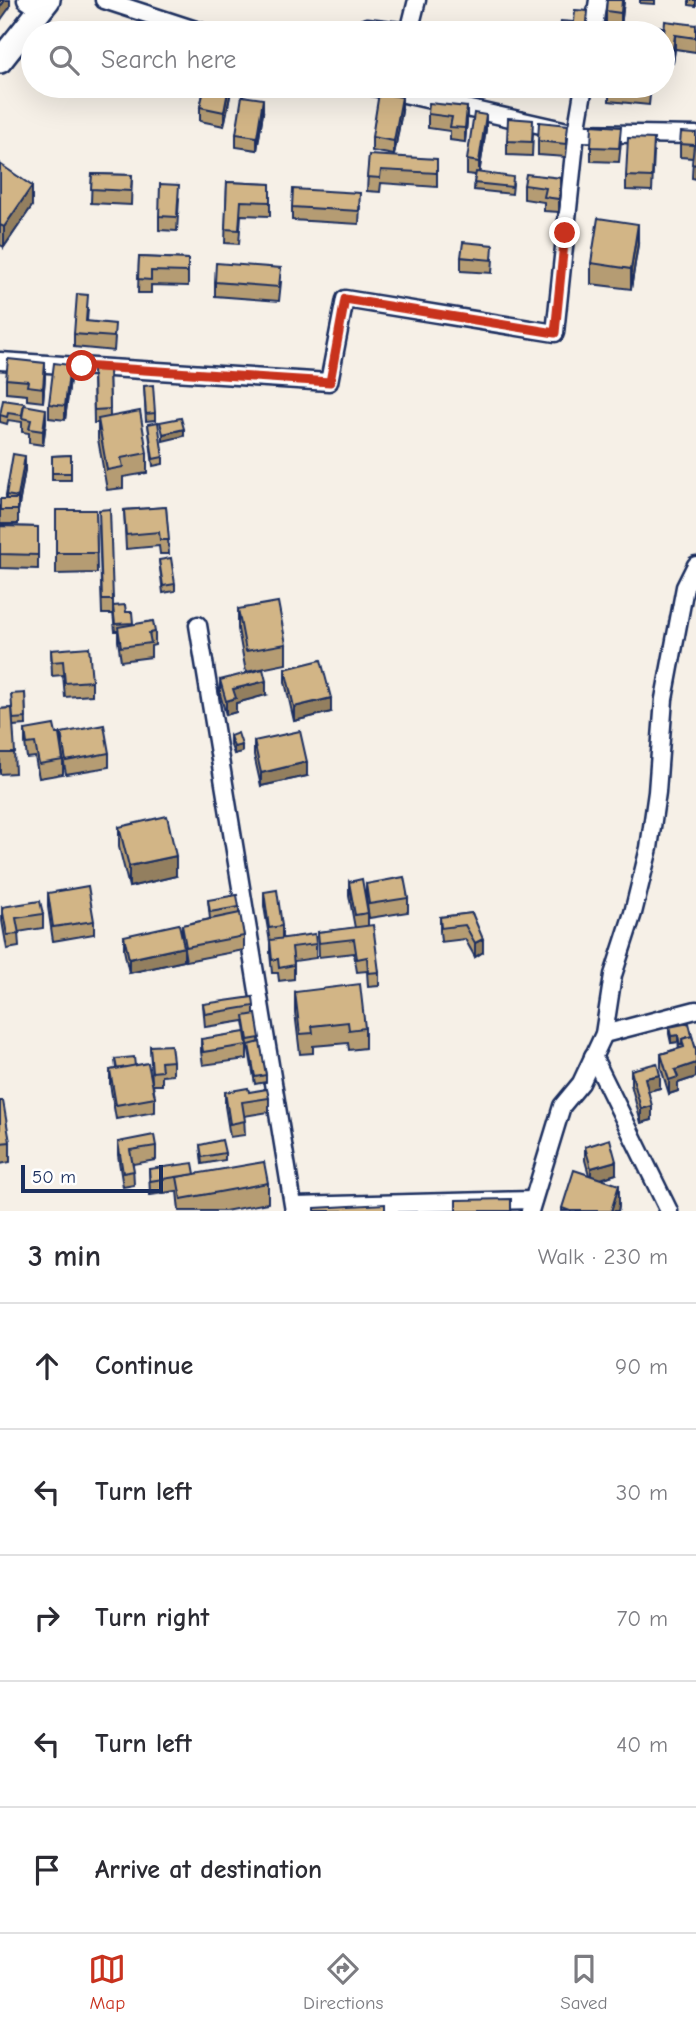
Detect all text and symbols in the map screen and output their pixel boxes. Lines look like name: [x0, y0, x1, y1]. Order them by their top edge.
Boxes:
search box: [21, 21, 675, 98]
icon: search: [45, 41, 83, 79]
text: Search here: [101, 45, 236, 75]
route end: [549, 217, 580, 248]
route start: [66, 350, 97, 381]
scale bar: [21, 1162, 163, 1194]
text: 50 m: [32, 1166, 76, 1188]
text: 3 min: [28, 1239, 101, 1274]
text: Walk · 230 m: [538, 1243, 668, 1270]
icon: ahead: [28, 1347, 66, 1385]
text: Continue: [95, 1351, 193, 1381]
text: 90 m: [615, 1353, 668, 1380]
icon: left: [28, 1473, 66, 1511]
text: Turn left: [95, 1477, 192, 1507]
text: 30 m: [616, 1479, 668, 1506]
icon: right: [28, 1599, 66, 1637]
text: Turn right: [95, 1603, 209, 1633]
text: 70 m: [616, 1605, 668, 1632]
icon: left: [28, 1725, 66, 1763]
text: Turn left: [95, 1729, 192, 1759]
text: 40 m: [616, 1731, 668, 1758]
icon: arrive: [28, 1851, 66, 1889]
text: Arrive at destination: [95, 1855, 322, 1885]
tab: Map: [88, 1950, 126, 2014]
tab: Directions: [303, 1950, 383, 2014]
tab: Saved: [560, 1950, 608, 2014]

